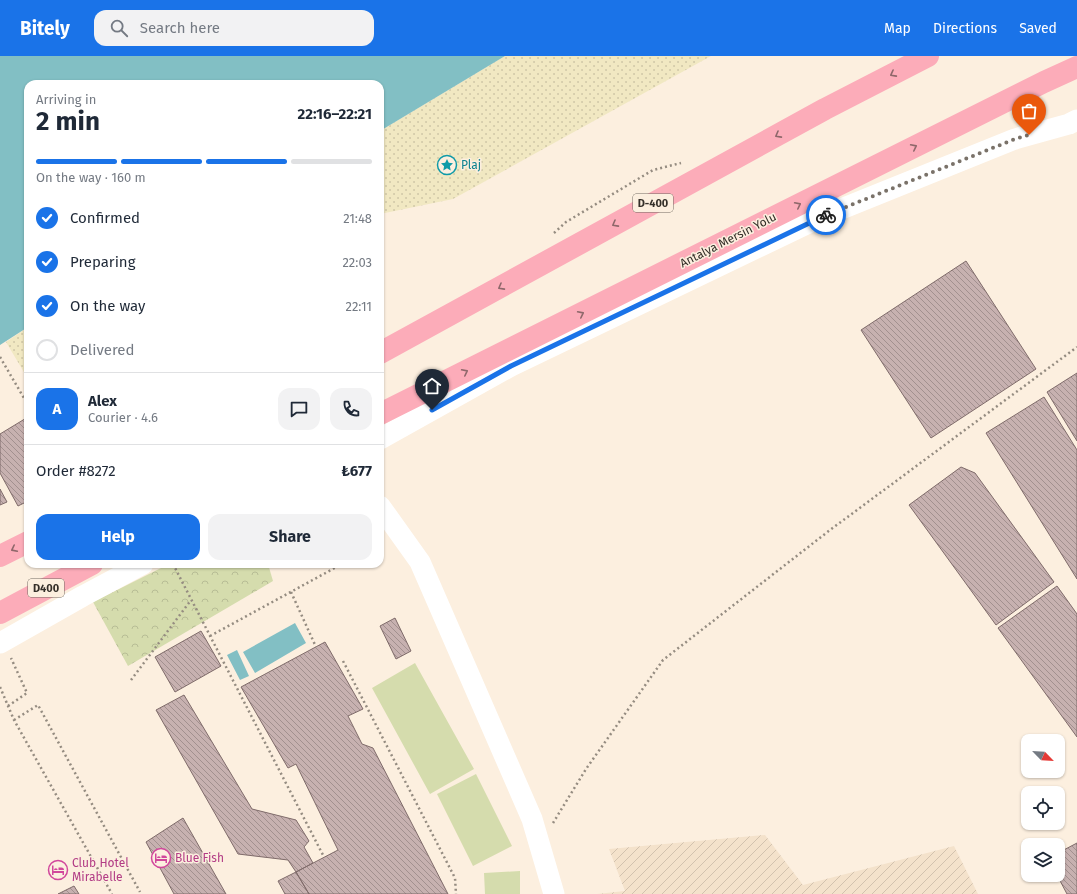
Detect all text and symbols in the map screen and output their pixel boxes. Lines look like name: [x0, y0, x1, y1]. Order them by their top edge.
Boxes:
search box: [94, 10, 374, 46]
text: Bitely: [20, 17, 70, 40]
icon: search: [108, 17, 130, 39]
text: Search here: [140, 19, 220, 37]
text: Map: [884, 20, 911, 37]
text: Directions: [933, 20, 997, 37]
text: Saved: [1019, 20, 1057, 37]
one-way arrow: [890, 69, 897, 77]
text: Arriving in: [36, 92, 96, 107]
pin: [1012, 94, 1046, 135]
icon: bag: [1018, 100, 1040, 122]
text: 22:16–22:21: [297, 105, 372, 123]
text: 2 min: [36, 106, 100, 137]
one-way arrow: [775, 130, 782, 138]
one-way arrow: [910, 144, 917, 152]
place icon: Plaj: [436, 154, 458, 176]
place label: Plaj: [461, 158, 481, 172]
text: On the way · 160 m: [36, 170, 146, 185]
road number: D-400: [633, 194, 673, 212]
courier: [806, 195, 846, 235]
one-way arrow: [793, 202, 801, 210]
icon: bike: [815, 204, 837, 226]
icon: check: [36, 207, 58, 229]
text: Confirmed: [70, 209, 140, 227]
street label: Antalya Mersin Yolu: [677, 210, 779, 270]
text: 21:48: [343, 211, 372, 226]
one-way arrow: [612, 220, 619, 227]
icon: check: [36, 251, 58, 273]
text: Preparing: [70, 253, 135, 271]
text: 22:03: [342, 255, 372, 270]
one-way arrow: [498, 282, 505, 289]
icon: check: [36, 295, 58, 317]
text: On the way: [70, 297, 145, 315]
text: 22:11: [345, 299, 372, 314]
one-way arrow: [577, 311, 584, 319]
text: Delivered: [70, 341, 134, 359]
pin: [415, 369, 449, 410]
one-way arrow: [461, 369, 468, 377]
icon: home: [421, 375, 443, 397]
button: chat: [278, 388, 320, 430]
button: phone: [330, 388, 372, 430]
text: Alex: [88, 392, 117, 410]
text: A: [53, 400, 61, 418]
text: Courier · 4.6: [88, 410, 158, 425]
text: Order #8272: [36, 462, 116, 480]
text: ₺677: [341, 462, 372, 480]
button: Help: [36, 514, 200, 560]
button: Share: [208, 514, 372, 560]
one-way arrow: [11, 544, 18, 552]
road number: D400: [28, 579, 64, 597]
north arrow: [1021, 734, 1065, 778]
map controls: [1021, 734, 1065, 882]
button: locate: [1021, 786, 1065, 830]
button: layers: [1021, 838, 1065, 882]
hotel icon: Blue Fish: [150, 847, 172, 869]
place label: Blue Fish: [175, 851, 224, 865]
place label: Club Hotel Mirabelle: [72, 856, 129, 884]
hotel icon: Club Hotel Mirabelle: [47, 859, 69, 881]

